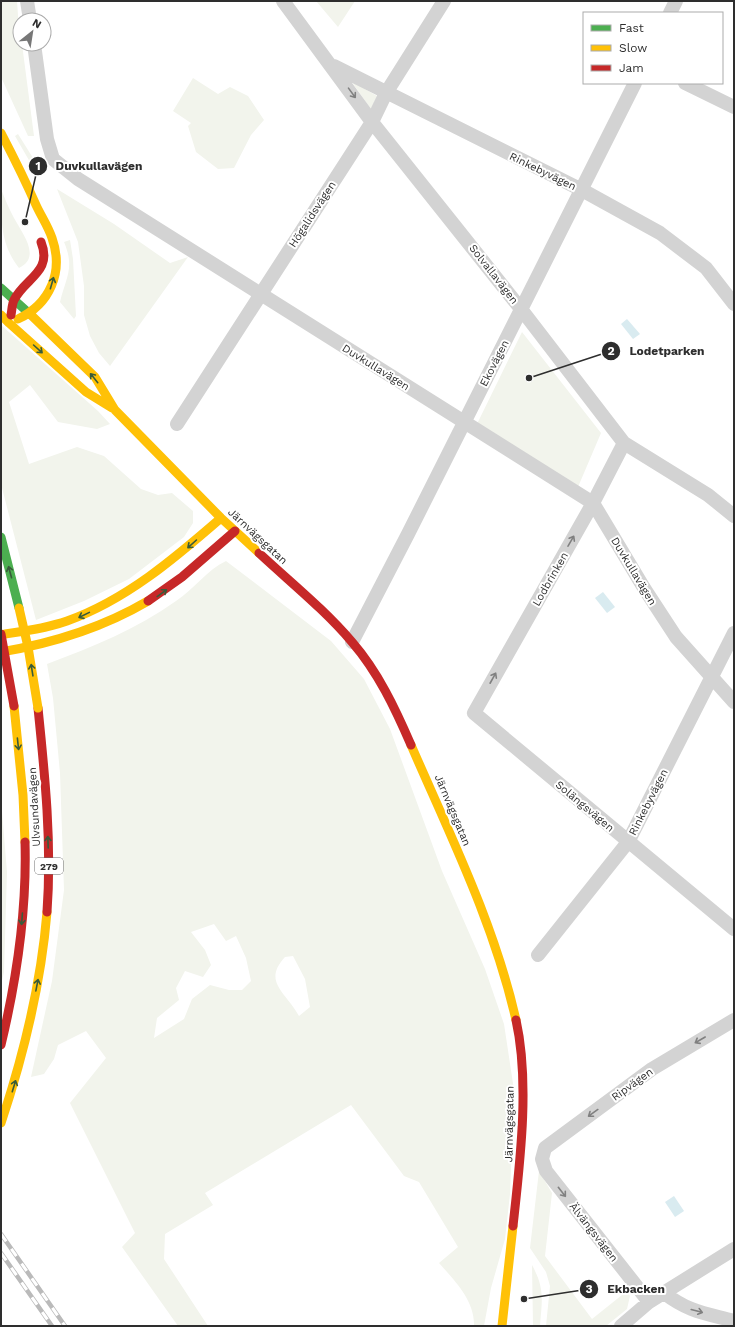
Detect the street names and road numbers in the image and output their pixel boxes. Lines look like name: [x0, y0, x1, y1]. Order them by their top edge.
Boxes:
street label: Rinkebyvägen: [507, 150, 578, 193]
street label: Högalidsvägen: [286, 179, 339, 250]
street label: Solvallavägen: [466, 242, 521, 307]
street label: Ekovägen: [477, 338, 512, 389]
street label: Duvkullavägen: [340, 341, 412, 393]
street label: Järnvägsgatan: [225, 506, 290, 567]
street label: Duvkullavägen: [608, 535, 659, 608]
street label: Lodbrinken: [530, 550, 571, 609]
street label: Ulvsundavägen: [26, 767, 43, 847]
street label: Rinkebyvägen: [626, 767, 671, 838]
street label: Järnvägsgatan: [432, 773, 473, 848]
street label: Solängsvägen: [553, 778, 617, 835]
road number: 279: [35, 858, 63, 874]
street label: Ripvägen: [609, 1065, 655, 1104]
street label: Järnvägsgatan: [502, 1086, 517, 1162]
street label: Älvängsvägen: [567, 1200, 621, 1264]

